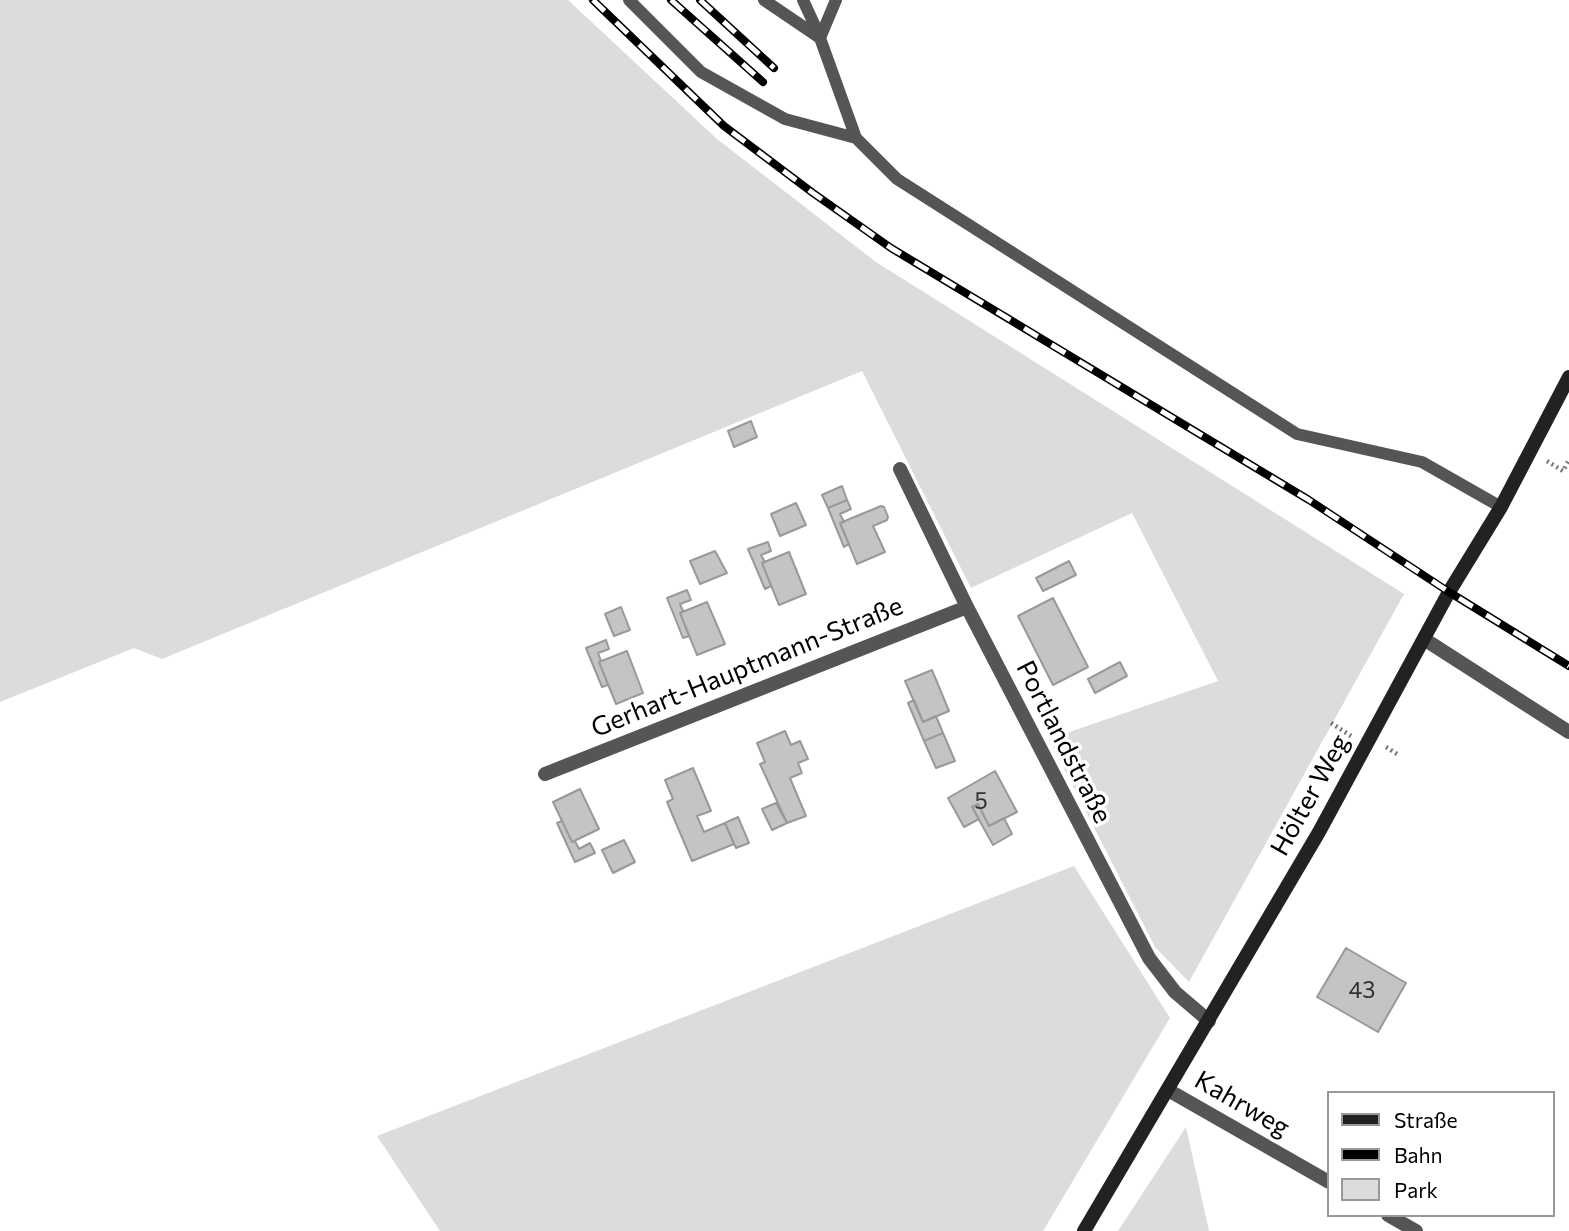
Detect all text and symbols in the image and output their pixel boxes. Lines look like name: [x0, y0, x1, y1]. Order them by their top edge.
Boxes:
street label: Gerhart-Hauptmann-Straße: [587, 590, 907, 744]
street label: Portlandstraße: [1010, 656, 1118, 828]
street label: Hölter Weg: [1264, 729, 1356, 861]
house number: 5: [974, 787, 988, 815]
house number: 43: [1349, 976, 1375, 1004]
street label: Kahrweg: [1189, 1064, 1295, 1144]
legend: [1328, 1091, 1555, 1217]
text: Straße: [1394, 1107, 1458, 1132]
text: Bahn: [1394, 1142, 1443, 1167]
text: Park: [1394, 1177, 1438, 1202]

